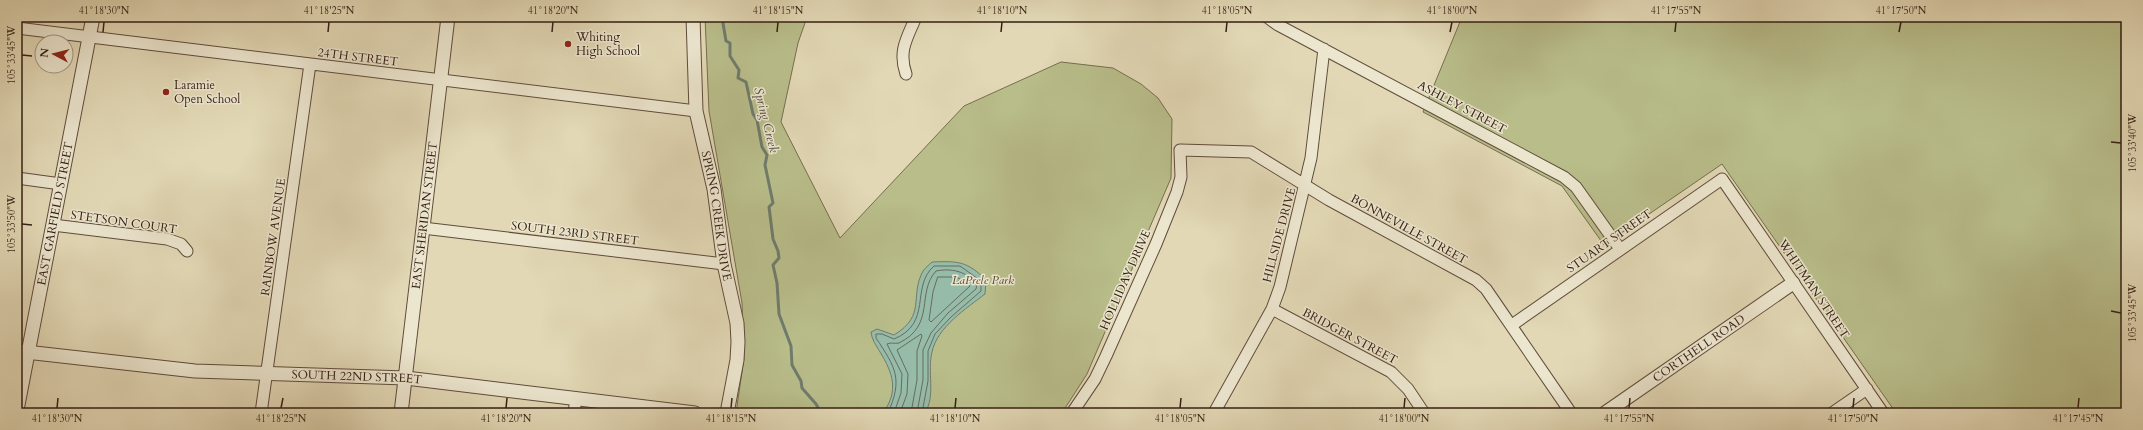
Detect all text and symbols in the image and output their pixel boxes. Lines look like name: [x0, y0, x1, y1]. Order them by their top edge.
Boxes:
text: 41°18'30"N: [79, 4, 130, 18]
text: 41°18'25"N: [304, 4, 355, 18]
text: 41°18'20"N: [528, 4, 579, 18]
text: 41°18'15"N: [753, 4, 804, 18]
text: 41°18'10"N: [977, 4, 1028, 18]
text: 41°18'05"N: [1202, 4, 1253, 18]
text: 41°18'00"N: [1427, 4, 1478, 18]
text: 41°17'55"N: [1651, 4, 1702, 18]
text: 41°17'50"N: [1876, 4, 1927, 18]
text: 105°33'45"W: [5, 25, 19, 84]
place label: Whiting High School: [575, 29, 640, 59]
north arrow: [34, 34, 74, 74]
marker: Whiting High School: [563, 39, 573, 49]
street label: 24TH STREET: [317, 44, 399, 70]
text: N: [37, 47, 53, 58]
place label: Laramie Open School: [174, 77, 240, 107]
street label: ASHLEY STREET: [1415, 77, 1509, 137]
water label: Spring Creek: [749, 85, 783, 155]
marker: Laramie Open School: [161, 87, 171, 97]
text: 105°33'40"W: [2126, 113, 2140, 172]
street label: EAST GARFIELD STREET: [33, 140, 77, 287]
street label: EAST SHERIDAN STREET: [408, 141, 441, 290]
street label: SPRING CREEK DRIVE: [697, 149, 735, 282]
street label: RAINBOW AVENUE: [257, 177, 289, 297]
street label: HILLSIDE DRIVE: [1259, 186, 1299, 284]
street label: BONNEVILLE STREET: [1348, 190, 1470, 268]
text: 105°33'50"W: [5, 194, 19, 253]
street label: STUART STREET: [1563, 206, 1655, 276]
street label: STETSON COURT: [70, 207, 178, 237]
street label: SOUTH 23RD STREET: [510, 217, 640, 249]
street label: HOLLIDAY DRIVE: [1096, 227, 1154, 333]
street label: WHITMAN STREET: [1774, 236, 1853, 342]
park label: LaPrele Park: [952, 272, 1014, 288]
text: 105°33'45"W: [2126, 283, 2140, 342]
street label: BRIDGER STREET: [1300, 304, 1401, 368]
street label: CORTHELL ROAD: [1649, 310, 1748, 386]
street label: SOUTH 22ND STREET: [291, 366, 423, 388]
text: 41°18'30"N: [32, 412, 83, 426]
text: 41°18'25"N: [256, 412, 307, 426]
text: 41°18'20"N: [481, 412, 532, 426]
text: 41°18'15"N: [706, 412, 757, 426]
text: 41°18'10"N: [930, 412, 981, 426]
text: 41°18'05"N: [1155, 412, 1206, 426]
text: 41°18'00"N: [1379, 412, 1430, 426]
text: 41°17'55"N: [1604, 412, 1655, 426]
text: 41°17'50"N: [1828, 412, 1879, 426]
text: 41°17'45"N: [2053, 412, 2104, 426]

